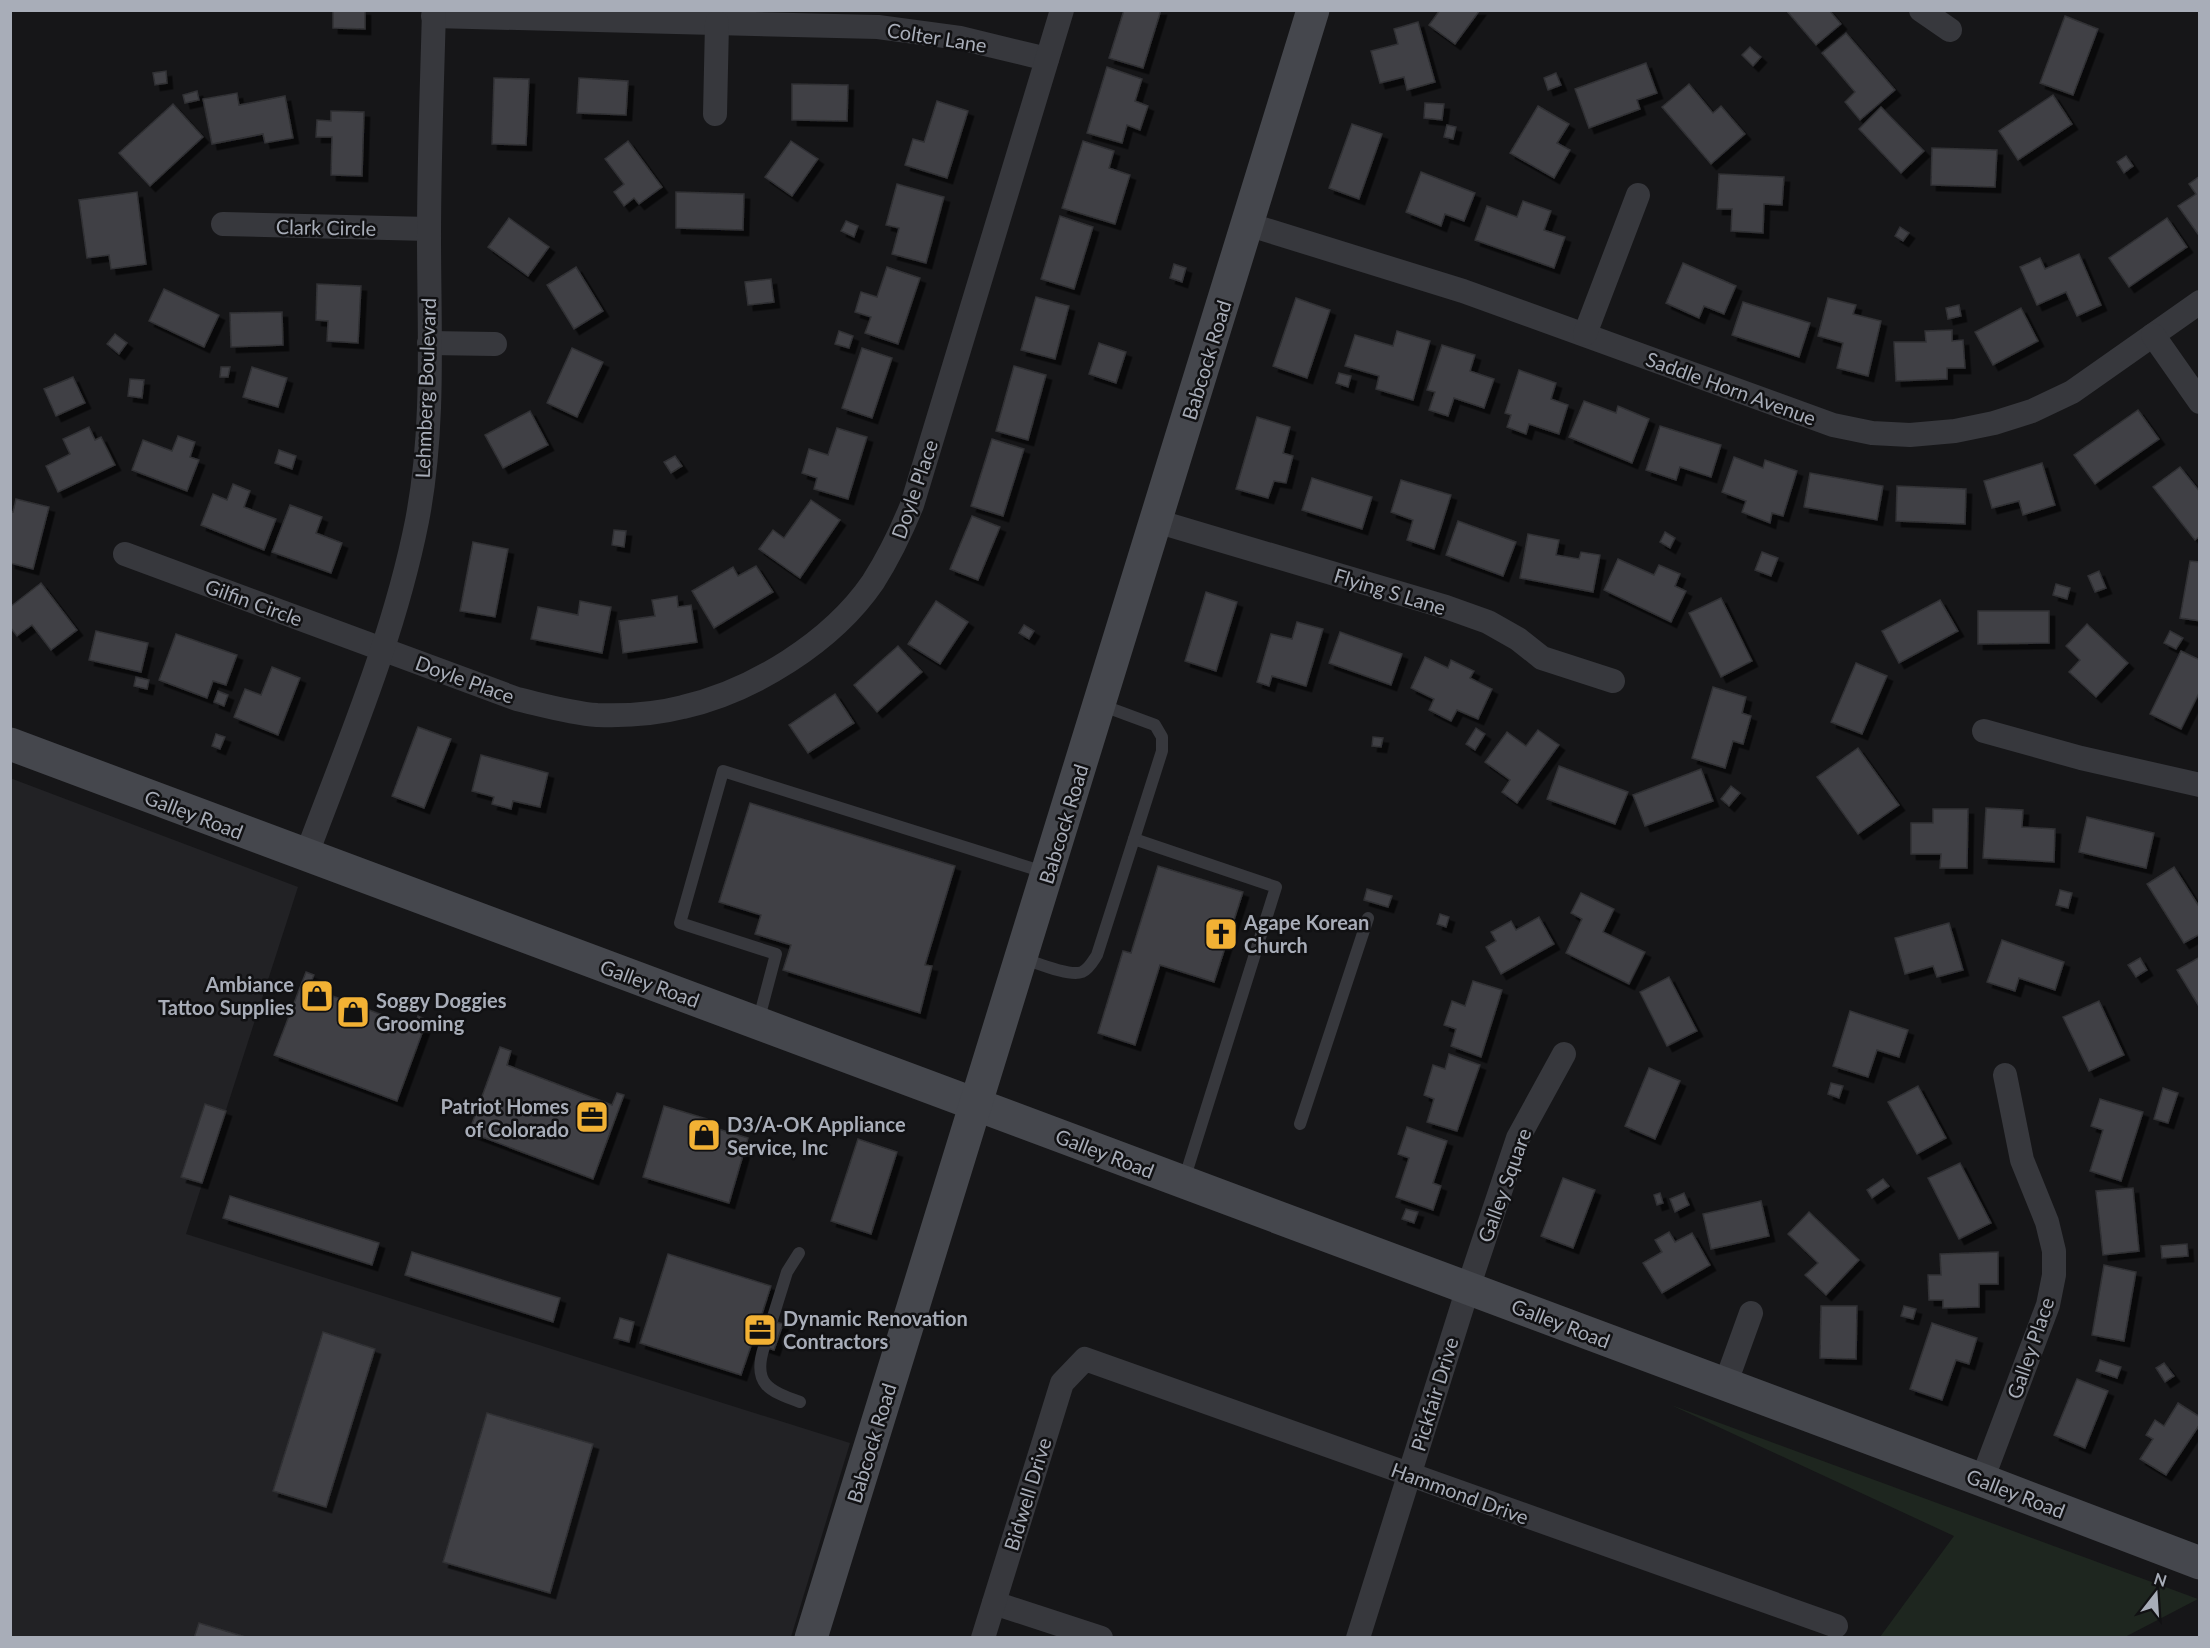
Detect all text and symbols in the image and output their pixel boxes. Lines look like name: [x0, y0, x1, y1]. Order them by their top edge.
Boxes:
street label: Colter Lane: [885, 17, 989, 57]
street label: Clark Circle: [276, 214, 376, 240]
street label: Lehmberg Boulevard: [410, 297, 440, 479]
street label: Babcock Road: [1176, 297, 1236, 423]
street label: Saddle Horn Avenue: [1643, 346, 1819, 430]
street label: Doyle Place: [886, 436, 942, 542]
street label: Flying S Lane: [1331, 563, 1449, 619]
street label: Gilfin Circle: [202, 573, 306, 631]
street label: Doyle Place: [412, 650, 518, 708]
street label: Babcock Road: [1033, 761, 1093, 887]
street label: Galley Road: [141, 784, 247, 844]
place label: Agape Korean Church: [1243, 910, 1369, 957]
church icon: Agape Korean Church: [1203, 916, 1239, 952]
street label: Galley Road: [597, 954, 703, 1012]
place label: Ambiance Tattoo Supplies: [158, 972, 294, 1019]
shop icon: Ambiance Tattoo Supplies: [299, 978, 335, 1014]
place label: Soggy Doggies Grooming: [376, 988, 507, 1035]
shop icon: Soggy Doggies Grooming: [335, 994, 371, 1030]
place label: Patriot Homes of Colorado: [441, 1094, 569, 1141]
office icon: Patriot Homes of Colorado: [574, 1099, 610, 1135]
place label: D3/A-OK Appliance Service, Inc: [727, 1112, 906, 1159]
shop icon: D3/A-OK Appliance Service, Inc: [686, 1117, 722, 1153]
street label: Galley Road: [1052, 1123, 1158, 1183]
street label: Galley Square: [1472, 1125, 1536, 1245]
street label: Galley Road: [1508, 1293, 1614, 1353]
street label: Galley Place: [2001, 1294, 2059, 1402]
place label: Dynamic Renovation Contractors: [783, 1306, 968, 1353]
office icon: Dynamic Renovation Contractors: [742, 1312, 778, 1348]
street label: Pickfair Drive: [1405, 1334, 1463, 1454]
street label: Babcock Road: [841, 1380, 901, 1506]
street label: Bidwell Drive: [998, 1435, 1056, 1553]
street label: Hammond Drive: [1388, 1457, 1532, 1529]
street label: Galley Road: [1963, 1463, 2069, 1523]
north arrow: [2126, 1564, 2186, 1624]
text: N: [2152, 1568, 2169, 1590]

